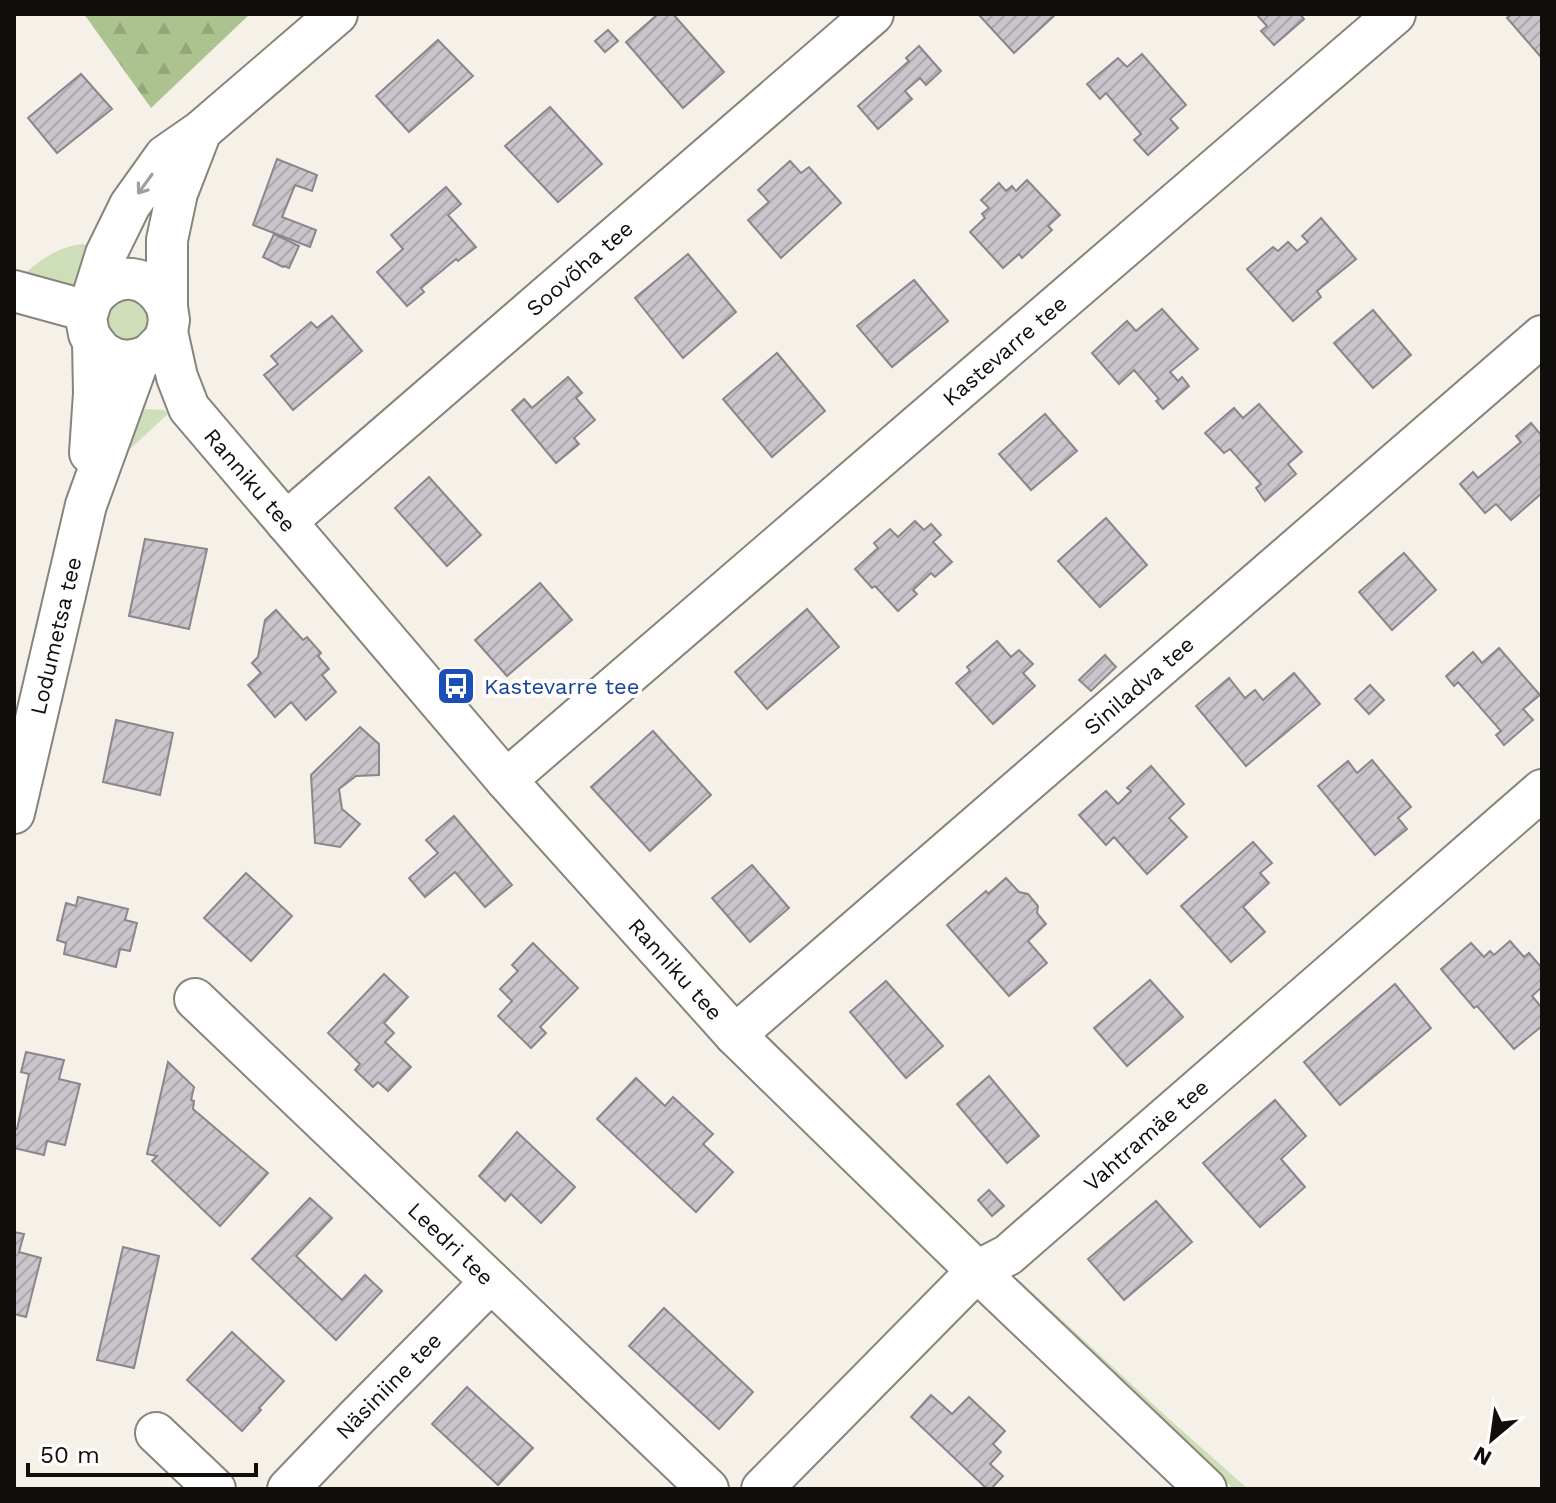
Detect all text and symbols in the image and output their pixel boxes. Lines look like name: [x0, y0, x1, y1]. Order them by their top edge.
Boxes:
one-way arrow: [137, 173, 154, 194]
street label: Soovõha tee: [521, 215, 638, 321]
street label: Kastevarre tee: [937, 290, 1072, 411]
street label: Ranniku tee: [199, 423, 301, 537]
street label: Lodumetsa tee: [25, 554, 86, 717]
street label: Siniladva tee: [1079, 631, 1199, 740]
bus stop icon: Kastevarre tee: [435, 665, 477, 707]
place label: Kastevarre tee: [484, 674, 639, 699]
street label: Ranniku tee: [624, 913, 728, 1025]
street label: Vahtramäe tee: [1079, 1074, 1213, 1196]
street label: Leedri tee: [403, 1197, 499, 1290]
street label: Näsiniine tee: [330, 1327, 446, 1444]
north arrow: [1452, 1399, 1532, 1479]
scale bar: [28, 1427, 256, 1477]
text: 50 m: [40, 1441, 100, 1469]
text: N: [1469, 1441, 1496, 1471]

